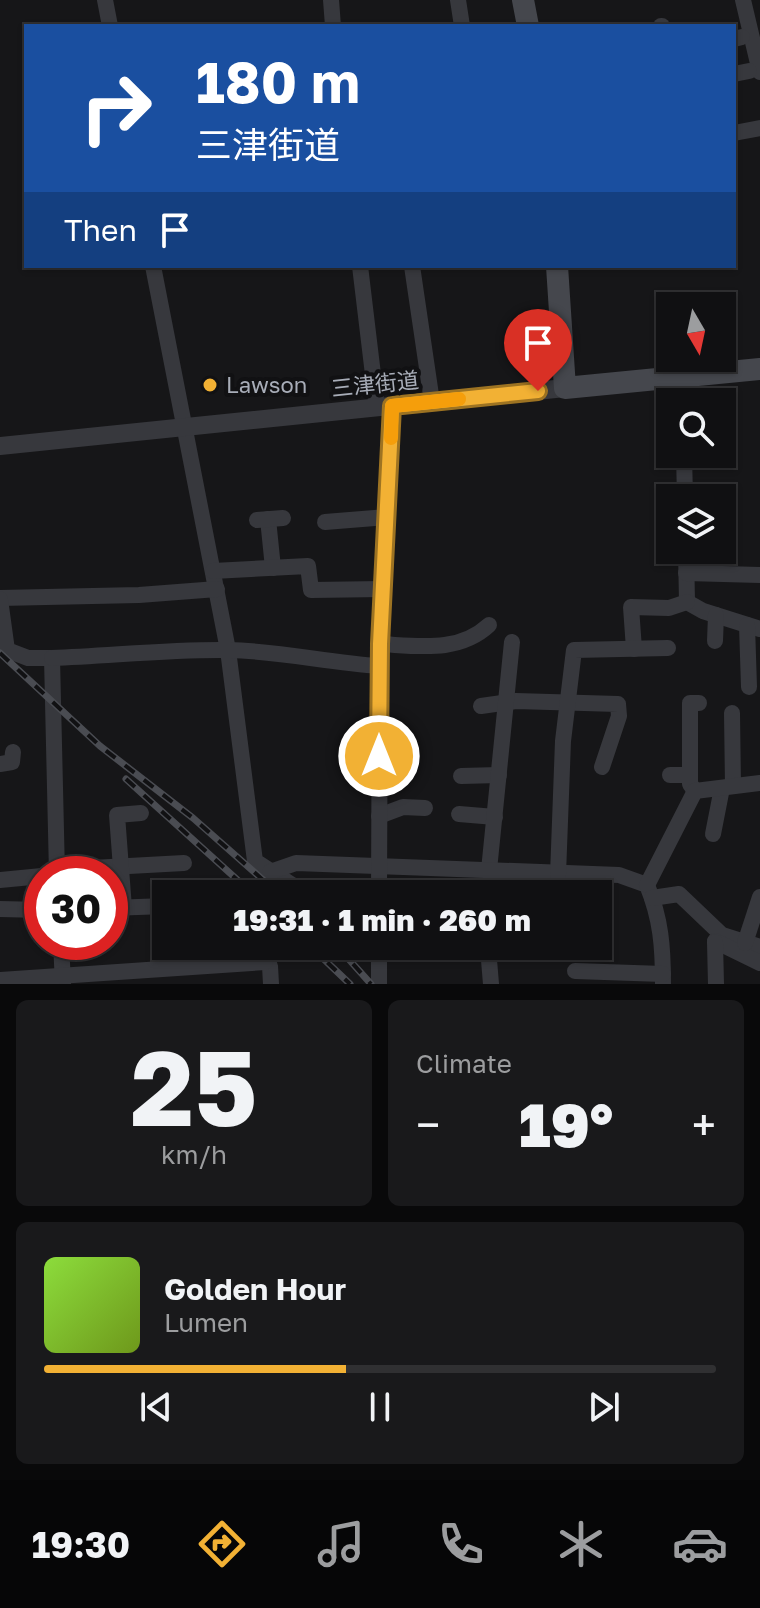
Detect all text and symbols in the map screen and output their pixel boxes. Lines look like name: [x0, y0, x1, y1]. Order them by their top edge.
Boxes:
text: 180 m: [196, 48, 360, 115]
icon: right: [64, 56, 168, 160]
text: 三津街道: [196, 123, 340, 166]
icon: arrive: [153, 208, 197, 252]
text: Then: [64, 212, 137, 248]
north arrow: [656, 292, 736, 372]
map controls: [656, 292, 736, 564]
pin: [504, 309, 572, 391]
icon: arrive: [516, 321, 560, 365]
street label: 三津街道: [330, 365, 420, 402]
place label: Lawson: [226, 371, 307, 398]
marker: Lawson: [201, 376, 219, 394]
button: search: [656, 388, 736, 468]
button: layers: [656, 484, 736, 564]
position arrow: [337, 714, 421, 798]
speed limit sign: 30: [24, 856, 128, 960]
text: 19:31 · 1 min · 260 m: [233, 902, 531, 938]
text: 25: [131, 1024, 257, 1149]
text: Climate: [416, 1048, 512, 1079]
text: 19°: [519, 1088, 613, 1160]
text: −: [416, 1098, 440, 1151]
text: +: [692, 1098, 716, 1151]
text: km/h: [161, 1139, 227, 1170]
text: Golden Hour: [164, 1271, 346, 1307]
text: Lumen: [164, 1307, 248, 1338]
icon: previous: [134, 1385, 178, 1429]
icon: pause: [358, 1385, 402, 1429]
icon: next: [582, 1385, 626, 1429]
icon: directions: [194, 1516, 250, 1572]
icon: music: [313, 1516, 369, 1572]
icon: phone: [433, 1516, 489, 1572]
icon: climate: [553, 1516, 609, 1572]
icon: car: [672, 1516, 728, 1572]
text: 19:30: [32, 1523, 130, 1566]

